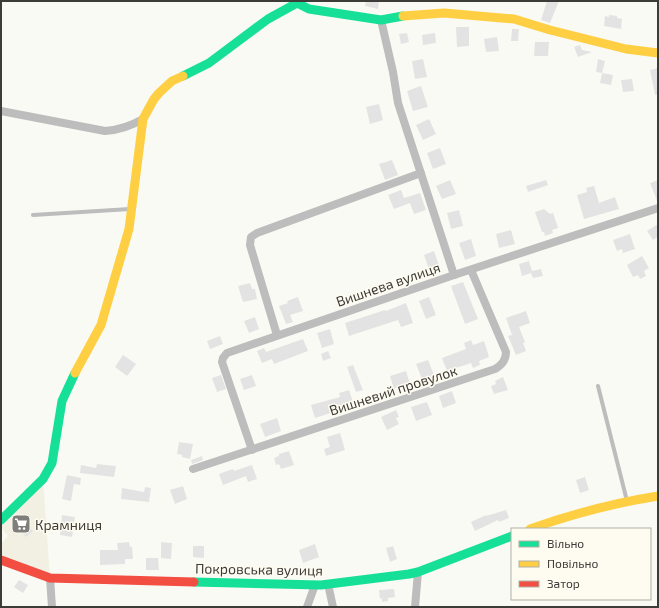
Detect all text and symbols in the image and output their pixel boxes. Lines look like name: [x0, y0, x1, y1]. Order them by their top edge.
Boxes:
street label: Вишнева вулиця: [334, 258, 442, 310]
street label: Вишневий провулок: [327, 361, 460, 419]
supermarket icon: Крамниця: [10, 513, 32, 535]
place label: Крамниця: [35, 516, 102, 533]
legend: [511, 528, 651, 600]
text: Вільно: [547, 536, 584, 550]
text: Повільно: [547, 556, 598, 570]
street label: Покровська вулиця: [195, 559, 323, 579]
text: Затор: [547, 576, 580, 590]

